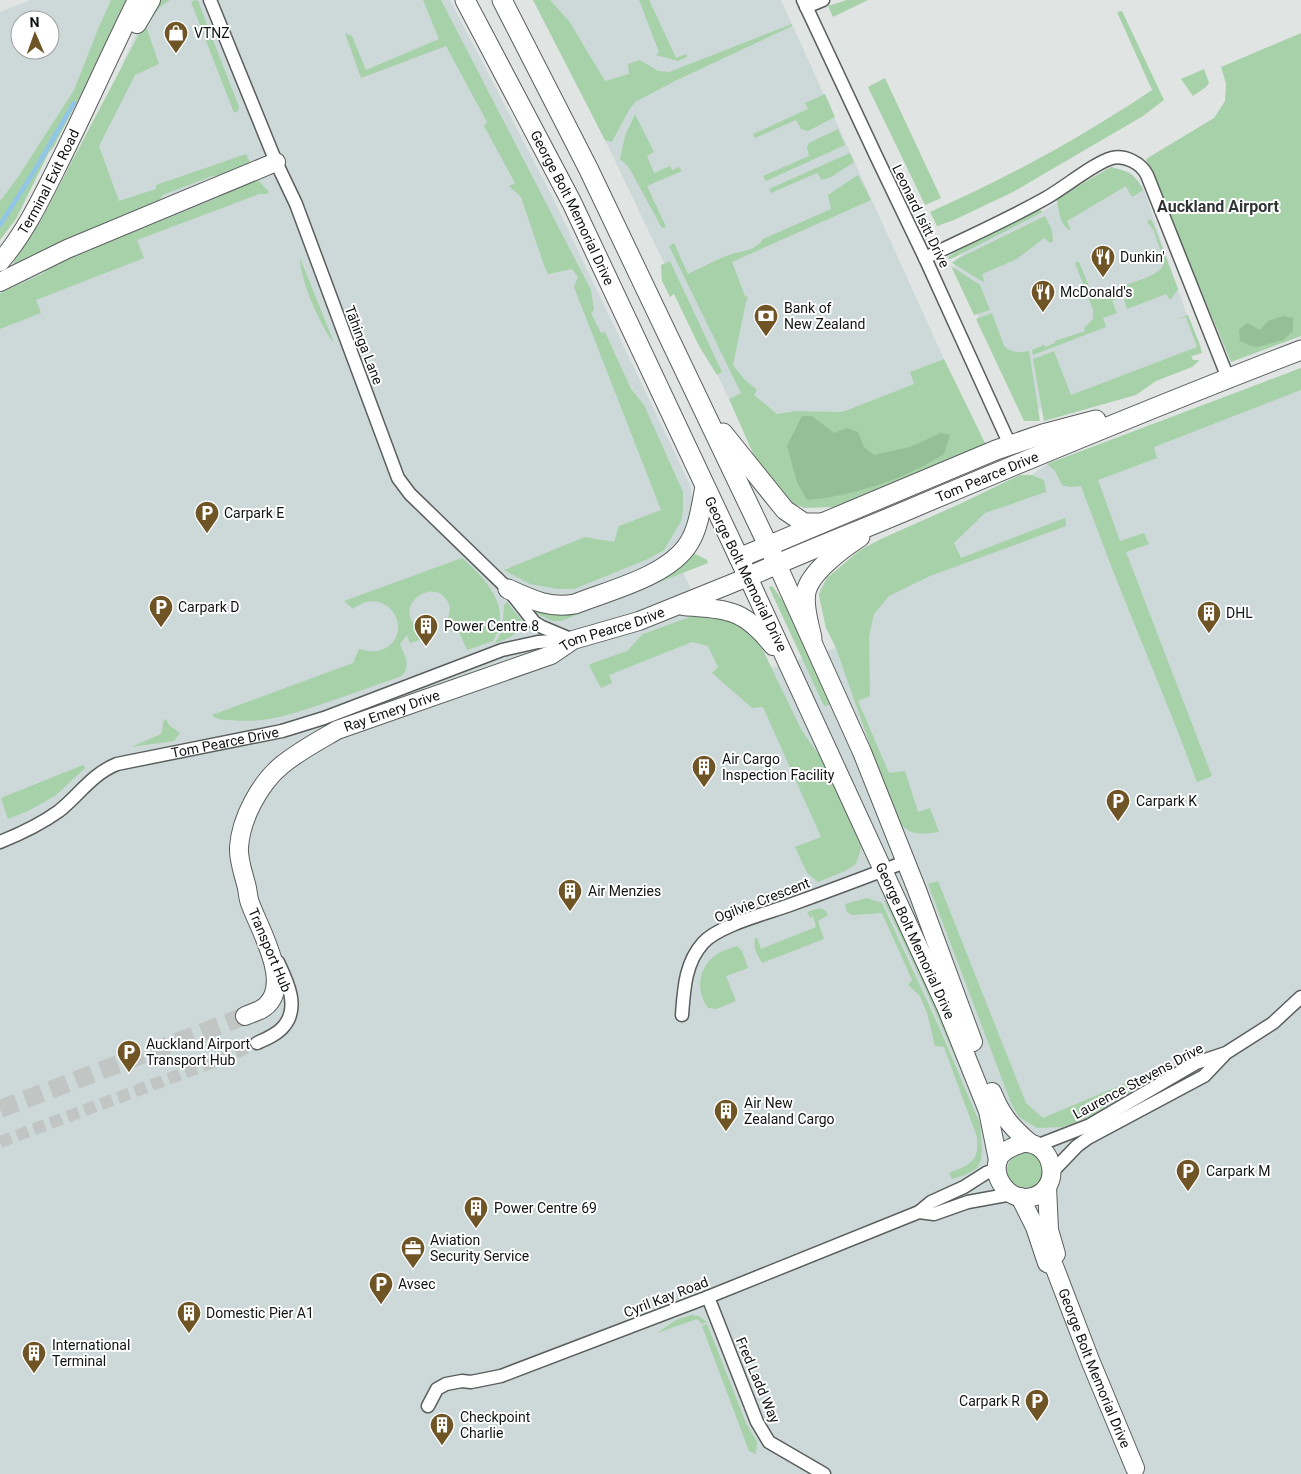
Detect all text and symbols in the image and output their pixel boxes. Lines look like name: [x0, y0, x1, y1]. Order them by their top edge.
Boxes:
north arrow: [10, 10, 60, 60]
text: N: [29, 14, 40, 30]
shop icon: VTNZ: [163, 20, 189, 54]
place label: VTNZ: [194, 25, 230, 41]
street label: Terminal Exit Road: [14, 127, 82, 237]
street label: George Bolt Memorial Drive: [527, 128, 618, 288]
street label: Leonard Isitt Drive: [889, 162, 953, 270]
district label: Auckland Airport: [1157, 197, 1279, 216]
restaurant icon: Dunkin': [1090, 244, 1116, 278]
place label: Dunkin': [1120, 249, 1165, 265]
restaurant icon: McDonald's: [1030, 279, 1056, 313]
place label: McDonald's: [1060, 284, 1133, 300]
place label: Bank of New Zealand: [784, 300, 865, 332]
street label: Tāhinga Lane: [342, 303, 386, 387]
bank icon: Bank of New Zealand: [753, 303, 779, 337]
street label: Tom Pearce Drive: [933, 448, 1041, 505]
street label: George Bolt Memorial Drive: [701, 494, 791, 654]
parking icon: Carpark E: [194, 500, 220, 534]
place label: Carpark E: [224, 505, 284, 521]
parking icon: Carpark D: [148, 594, 174, 628]
place label: Carpark D: [178, 599, 239, 615]
building icon: DHL: [1196, 600, 1222, 634]
street label: Tom Pearce Drive: [557, 604, 667, 655]
place label: DHL: [1226, 605, 1253, 621]
building icon: Power Centre 8: [413, 613, 439, 647]
place label: Power Centre 8: [444, 618, 539, 634]
street label: Ray Emery Drive: [342, 687, 442, 735]
street label: Tom Pearce Drive: [170, 724, 280, 761]
place label: Air Cargo Inspection Facility: [722, 751, 835, 783]
building icon: Air Cargo Inspection Facility: [691, 754, 717, 788]
parking icon: Carpark K: [1105, 788, 1131, 822]
place label: Carpark K: [1136, 793, 1197, 809]
street label: George Bolt Memorial Drive: [873, 860, 958, 1021]
street label: Ogilvie Crescent: [712, 874, 812, 926]
building icon: Air Menzies: [557, 878, 583, 912]
place label: Air Menzies: [588, 883, 661, 899]
street label: Transport Hub: [245, 906, 295, 994]
place label: Auckland Airport Transport Hub: [146, 1036, 251, 1068]
parking icon: Auckland Airport Transport Hub: [116, 1039, 142, 1073]
street label: Laurence Stevens Drive: [1070, 1040, 1206, 1122]
place label: Air New Zealand Cargo: [744, 1095, 835, 1127]
building icon: Air New Zealand Cargo: [713, 1098, 739, 1132]
parking icon: Carpark M: [1175, 1158, 1201, 1192]
place label: Carpark M: [1206, 1163, 1270, 1179]
building icon: Power Centre 69: [463, 1195, 489, 1229]
place label: Power Centre 69: [494, 1200, 597, 1216]
place label: Aviation Security Service: [430, 1232, 529, 1264]
office icon: Aviation Security Service: [400, 1235, 426, 1269]
parking icon: Avsec: [368, 1271, 394, 1305]
street label: Cyril Kay Road: [621, 1274, 711, 1320]
place label: Avsec: [398, 1276, 436, 1292]
street label: George Bolt Memorial Drive: [1055, 1286, 1134, 1450]
building icon: Domestic Pier A1: [176, 1300, 202, 1334]
place label: Domestic Pier A1: [206, 1305, 314, 1321]
street label: Fred Ladd Way: [733, 1335, 783, 1426]
place label: International Terminal: [52, 1337, 130, 1369]
building icon: International Terminal: [21, 1340, 47, 1374]
parking icon: Carpark R: [1024, 1388, 1050, 1422]
place label: Carpark R: [959, 1393, 1020, 1409]
place label: Checkpoint Charlie: [460, 1409, 531, 1441]
building icon: Checkpoint Charlie: [429, 1412, 455, 1446]

